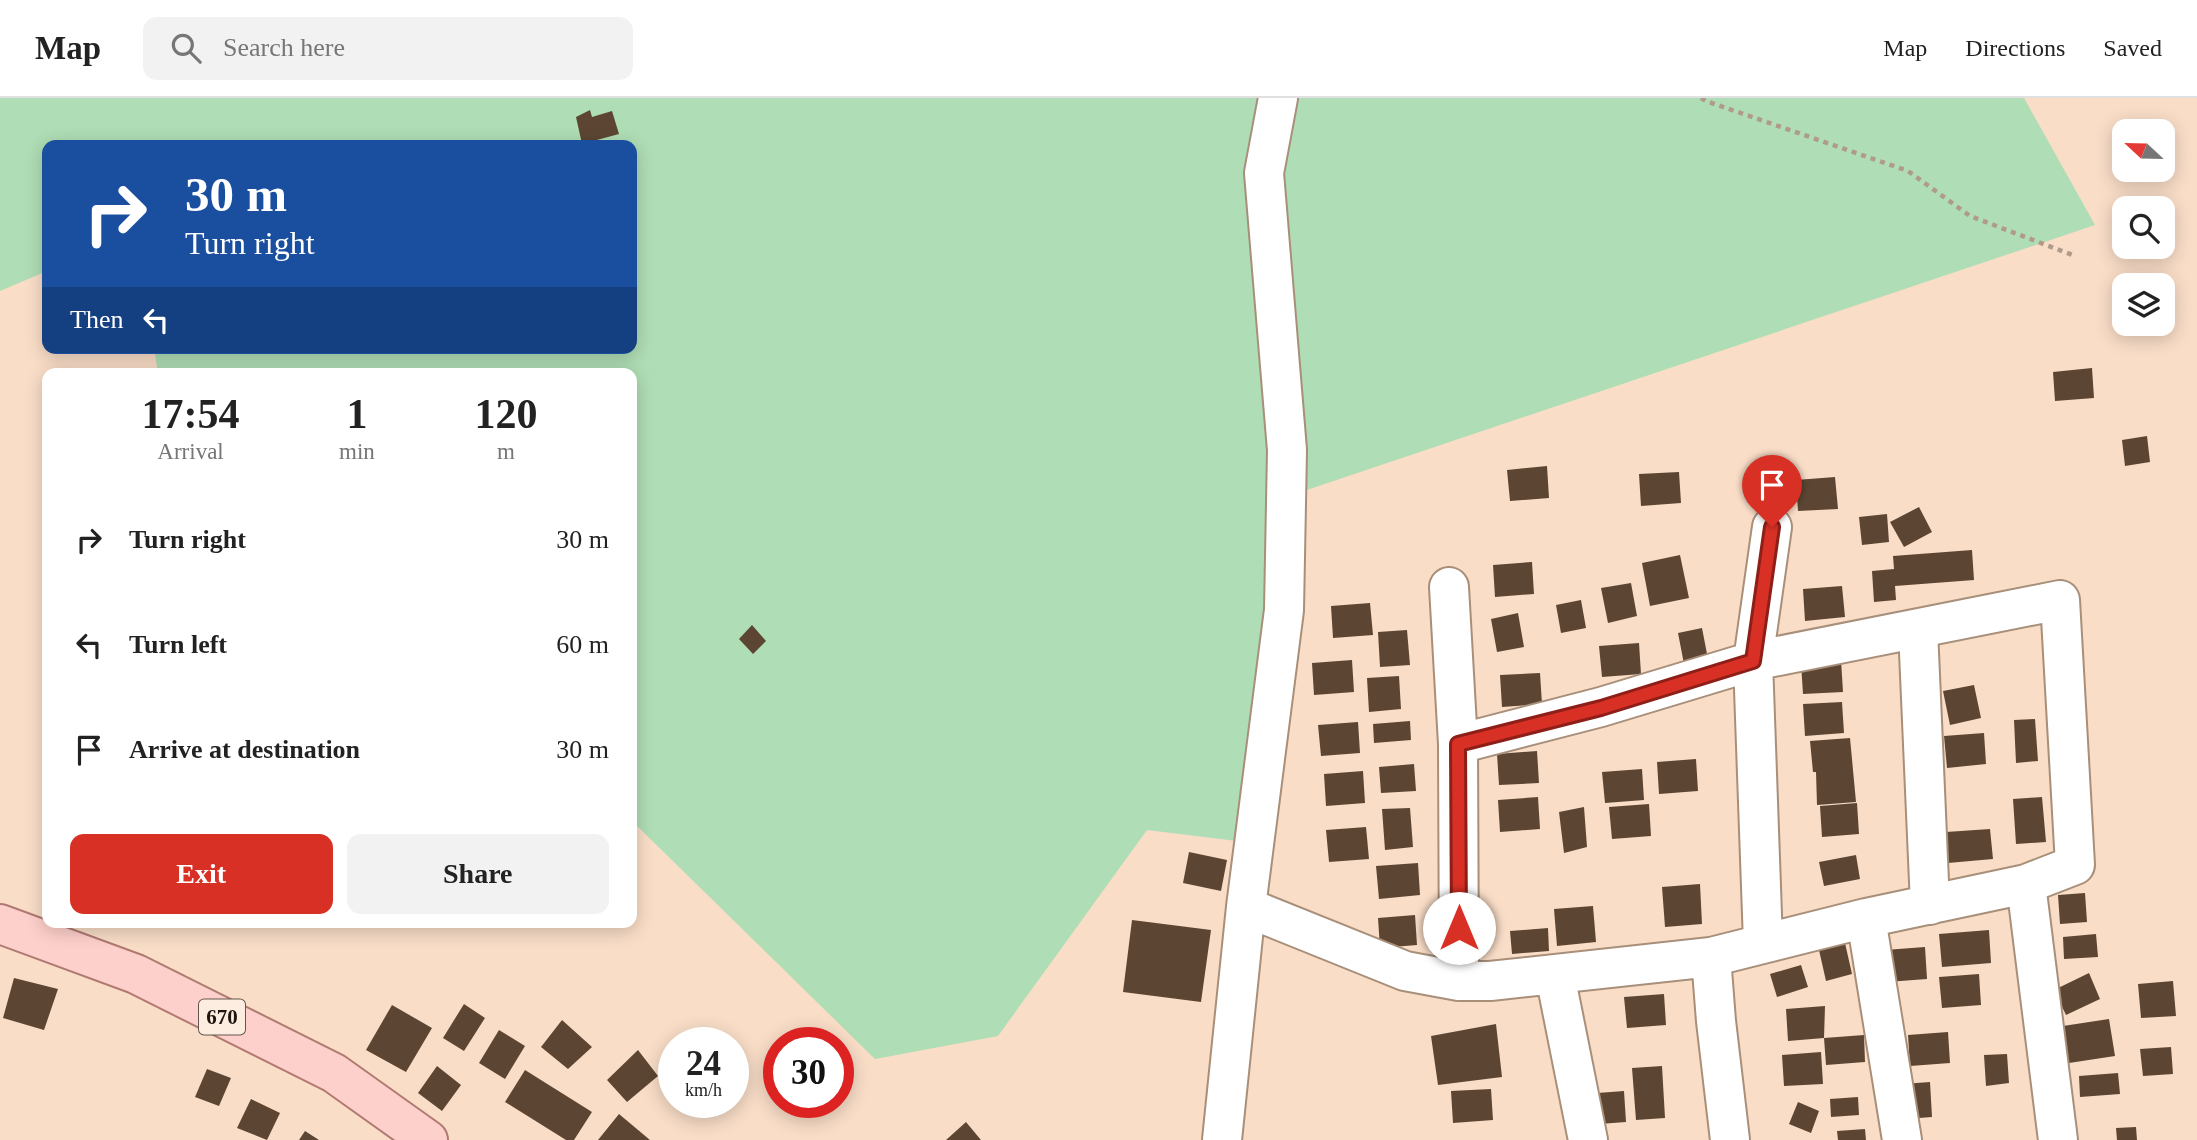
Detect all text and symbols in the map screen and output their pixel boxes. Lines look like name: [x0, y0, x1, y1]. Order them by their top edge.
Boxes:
search box: [143, 17, 633, 80]
icon: search: [167, 29, 205, 67]
text: Map: [35, 30, 101, 66]
text: Search here: [223, 33, 345, 62]
text: Map: [1883, 35, 1927, 61]
text: Directions: [1965, 35, 2065, 61]
text: Saved: [2103, 35, 2162, 61]
north arrow: [2112, 119, 2175, 182]
map controls: [2112, 119, 2175, 336]
text: 30 m: [185, 167, 287, 222]
icon: right: [70, 168, 161, 259]
button: search: [2112, 196, 2175, 259]
text: Turn right: [185, 225, 315, 261]
button: layers: [2112, 273, 2175, 336]
icon: left: [137, 301, 175, 339]
text: Then: [70, 305, 123, 334]
text: 17:54: [142, 391, 240, 437]
text: 1: [346, 391, 367, 437]
text: 120: [474, 391, 537, 437]
text: Arrival: [157, 439, 224, 464]
text: min: [339, 439, 375, 464]
text: m: [497, 439, 515, 464]
pin: [1742, 455, 1802, 527]
icon: arrive: [1753, 466, 1791, 504]
icon: right: [70, 521, 108, 559]
text: Turn right: [129, 525, 246, 554]
text: 30 m: [556, 525, 609, 554]
icon: left: [70, 626, 108, 664]
text: Turn left: [129, 630, 227, 659]
text: 60 m: [556, 630, 609, 659]
icon: arrive: [70, 731, 108, 769]
text: Arrive at destination: [129, 735, 360, 764]
text: 30 m: [556, 735, 609, 764]
button: Exit: [70, 834, 333, 914]
button: Share: [347, 834, 609, 914]
position arrow: [1422, 891, 1496, 965]
road number: 670: [199, 1000, 245, 1034]
speed limit sign: 30: [763, 1027, 854, 1118]
text: 24: [686, 1044, 721, 1083]
text: km/h: [685, 1080, 722, 1100]

